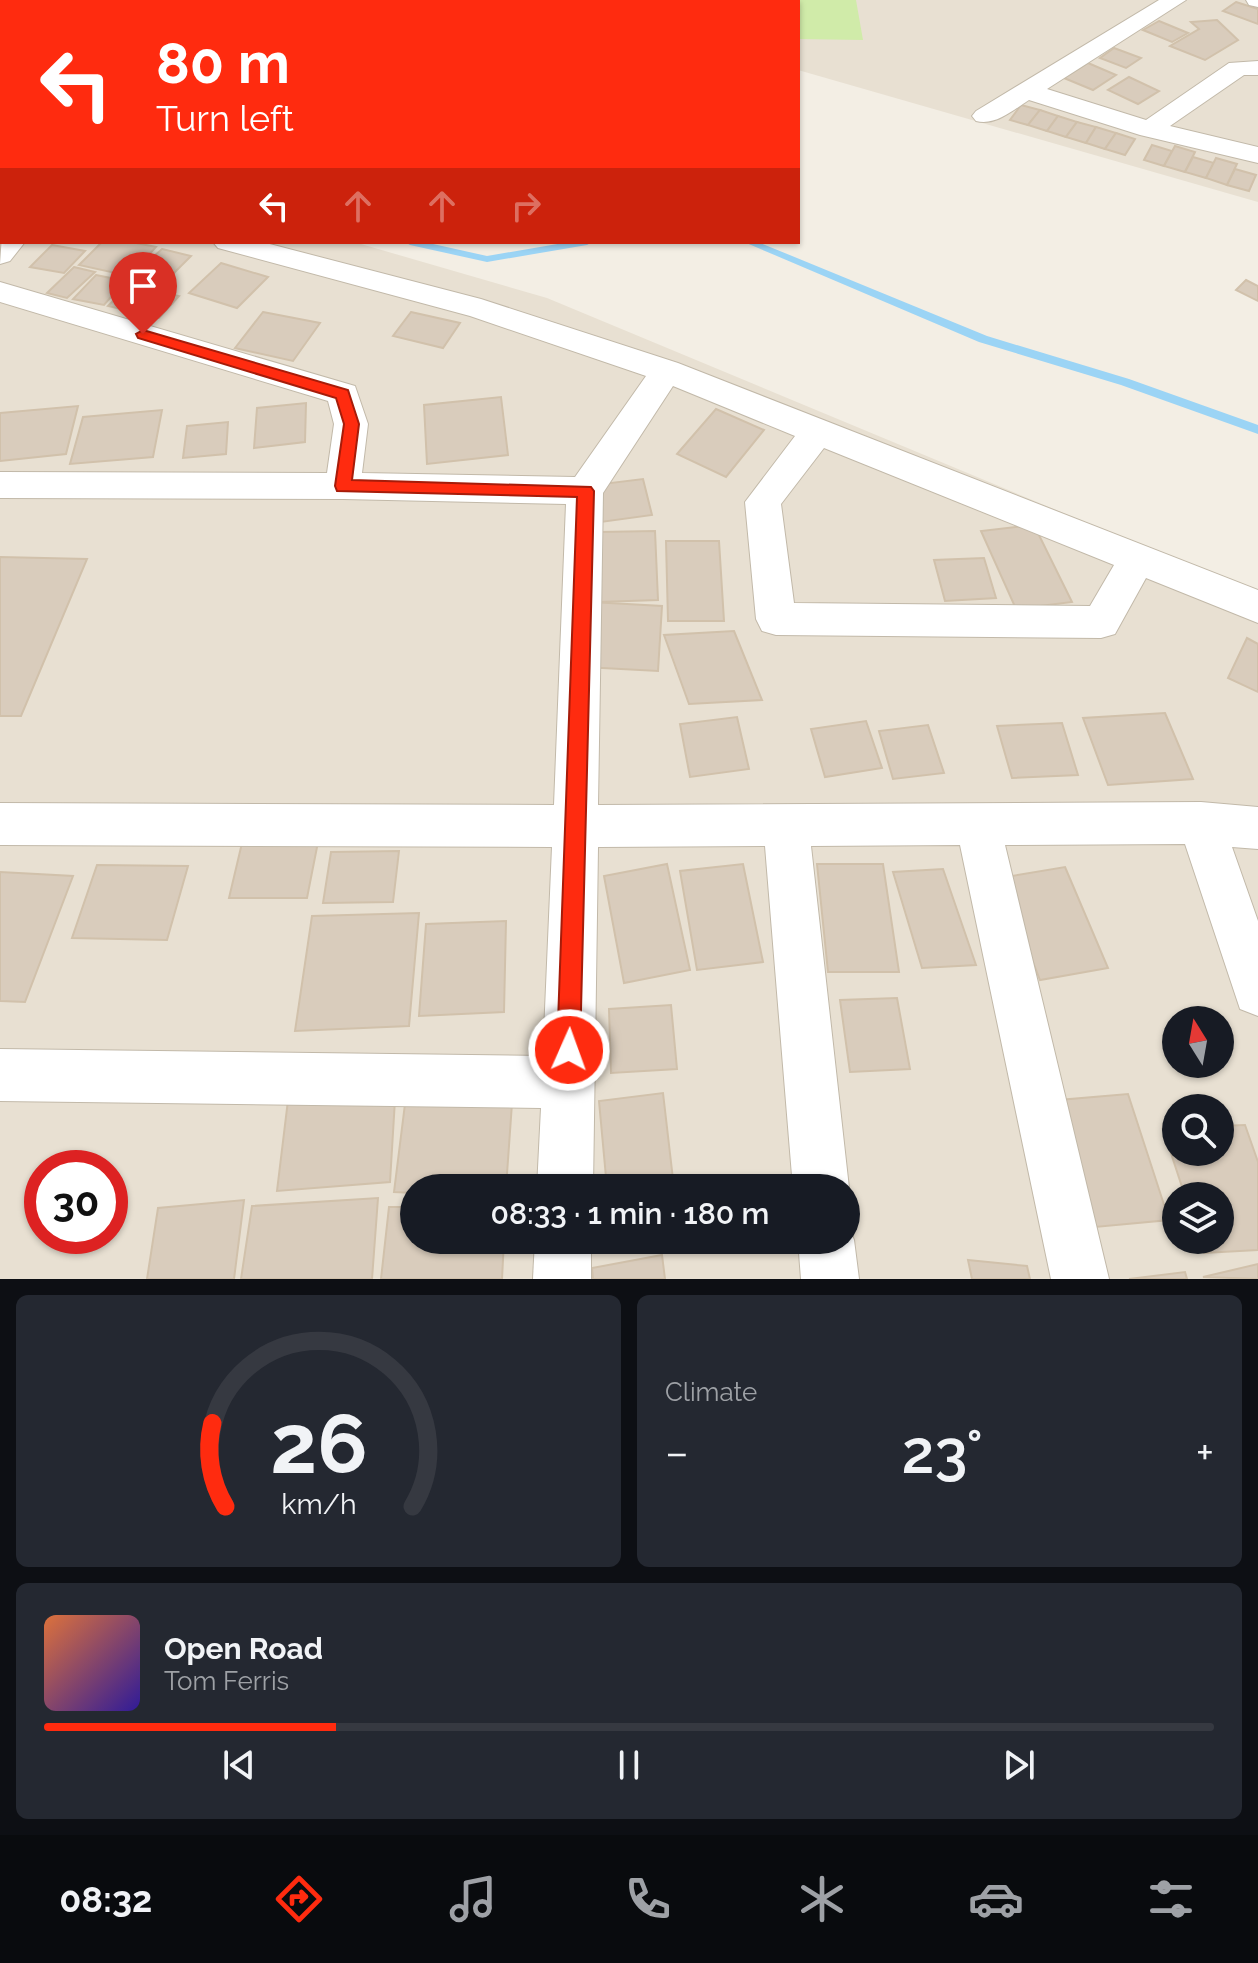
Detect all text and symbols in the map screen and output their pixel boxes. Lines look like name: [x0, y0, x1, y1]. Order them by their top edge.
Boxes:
text: 80 m: [156, 30, 290, 96]
icon: left: [24, 32, 128, 136]
text: Turn left: [156, 97, 294, 139]
icon: left: [252, 184, 296, 228]
icon: ahead: [336, 184, 380, 228]
icon: ahead: [420, 184, 464, 228]
icon: right: [504, 184, 548, 228]
pin: [109, 252, 177, 334]
icon: arrive: [121, 264, 165, 308]
north arrow: [1162, 1006, 1234, 1078]
map controls: [1162, 1006, 1234, 1254]
position arrow: [527, 1008, 611, 1092]
button: search: [1162, 1094, 1234, 1166]
speed limit sign: 30: [24, 1150, 128, 1254]
button: layers: [1162, 1182, 1234, 1254]
text: 08:33 · 1 min · 180 m: [491, 1196, 769, 1231]
text: Climate: [665, 1377, 757, 1407]
text: 26: [270, 1395, 367, 1492]
text: 23°: [902, 1417, 983, 1487]
text: −: [665, 1427, 689, 1478]
text: +: [1196, 1427, 1214, 1478]
text: km/h: [281, 1487, 356, 1521]
text: Open Road: [164, 1631, 323, 1666]
text: Tom Ferris: [164, 1666, 289, 1696]
icon: previous: [217, 1743, 261, 1787]
icon: pause: [607, 1743, 651, 1787]
icon: next: [997, 1743, 1041, 1787]
icon: directions: [271, 1871, 327, 1927]
icon: music: [445, 1871, 501, 1927]
icon: phone: [620, 1871, 676, 1927]
icon: climate: [794, 1871, 850, 1927]
icon: car: [968, 1871, 1024, 1927]
icon: filters: [1143, 1871, 1199, 1927]
text: 08:32: [59, 1878, 152, 1920]

